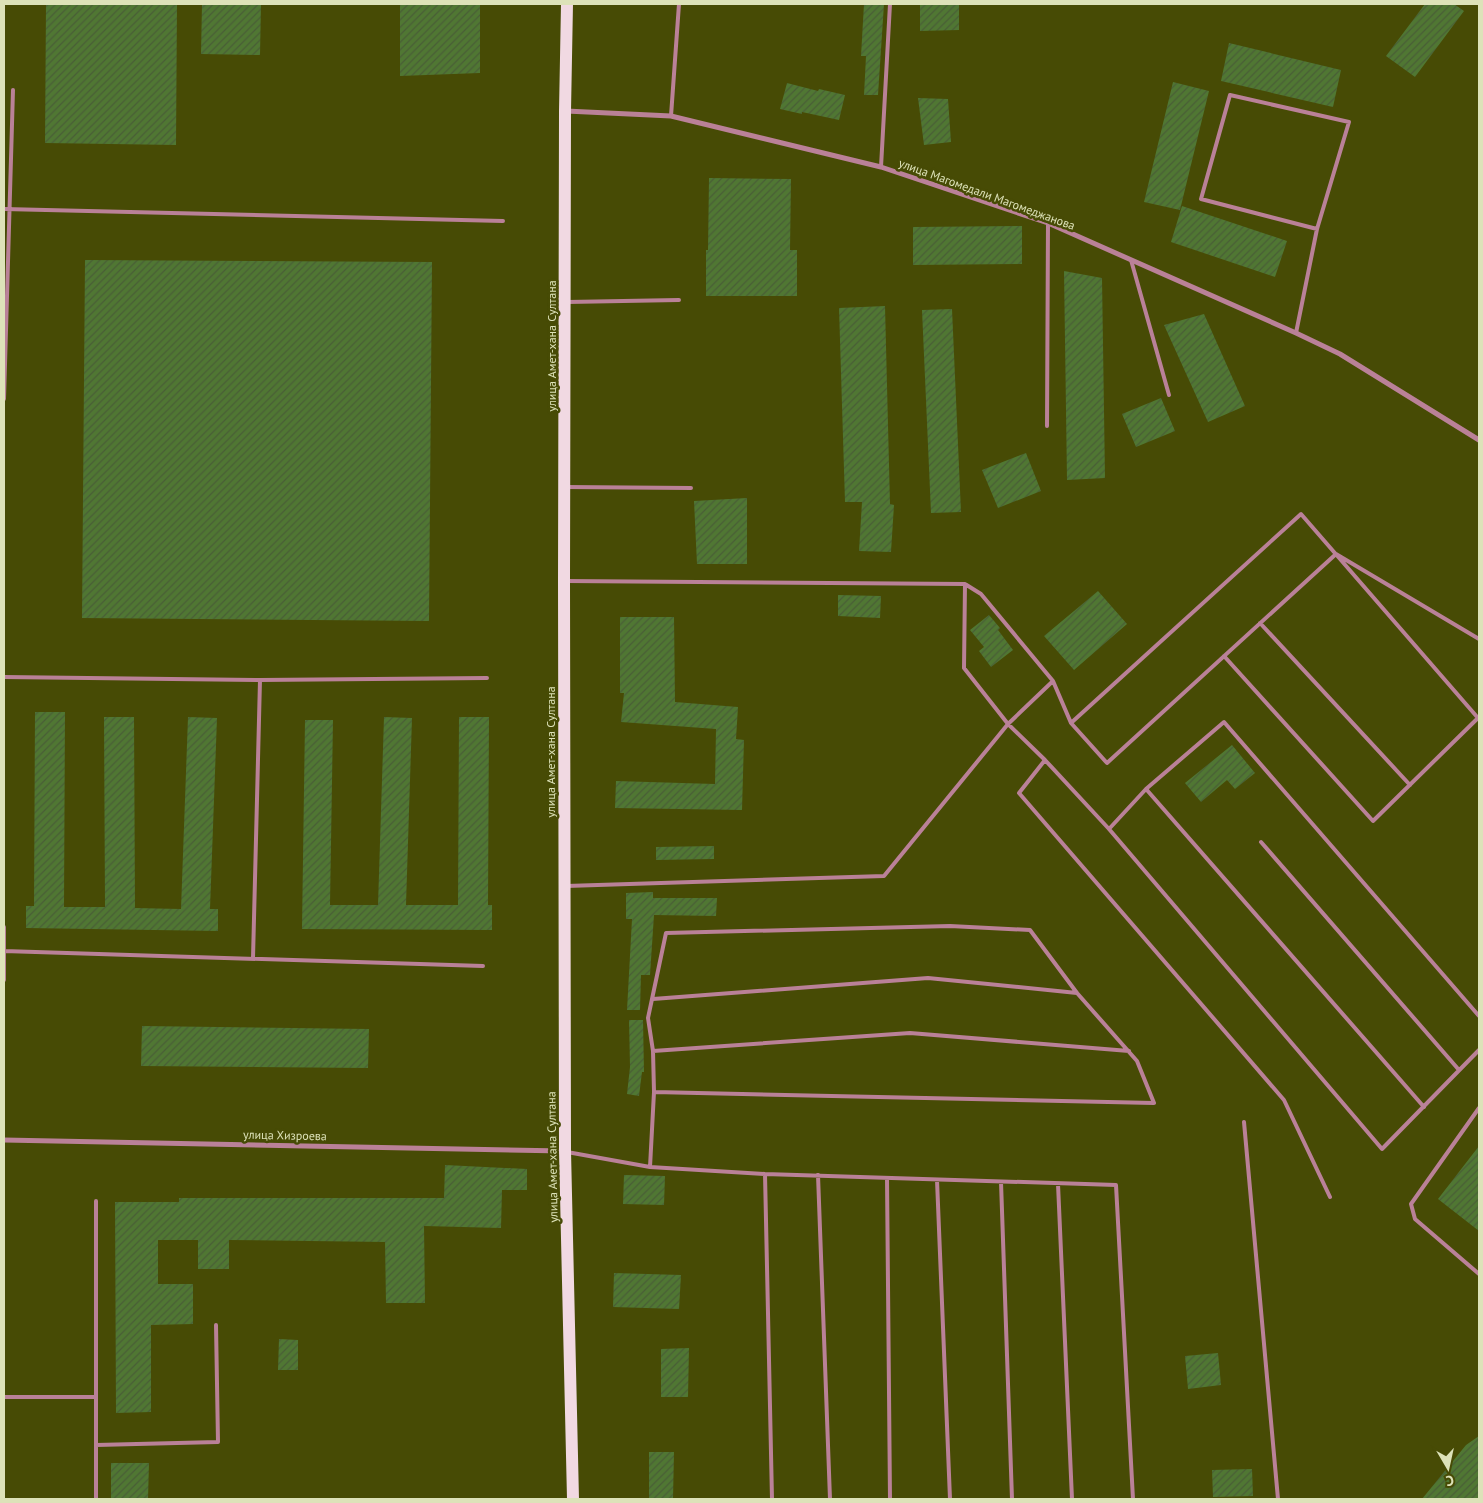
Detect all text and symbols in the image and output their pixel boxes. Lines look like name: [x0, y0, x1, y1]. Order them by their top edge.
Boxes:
street label: улица Магомедали Магомеджановa: [897, 155, 1077, 233]
street label: улица Амет-хана Султана: [544, 280, 559, 412]
street label: улица Амет-хана Султана: [543, 686, 558, 818]
street label: улица Амет-хана Султана: [543, 1091, 561, 1223]
street label: улица Хизроева: [243, 1127, 327, 1143]
north arrow: [1423, 1443, 1473, 1493]
text: С: [1445, 1471, 1455, 1490]

